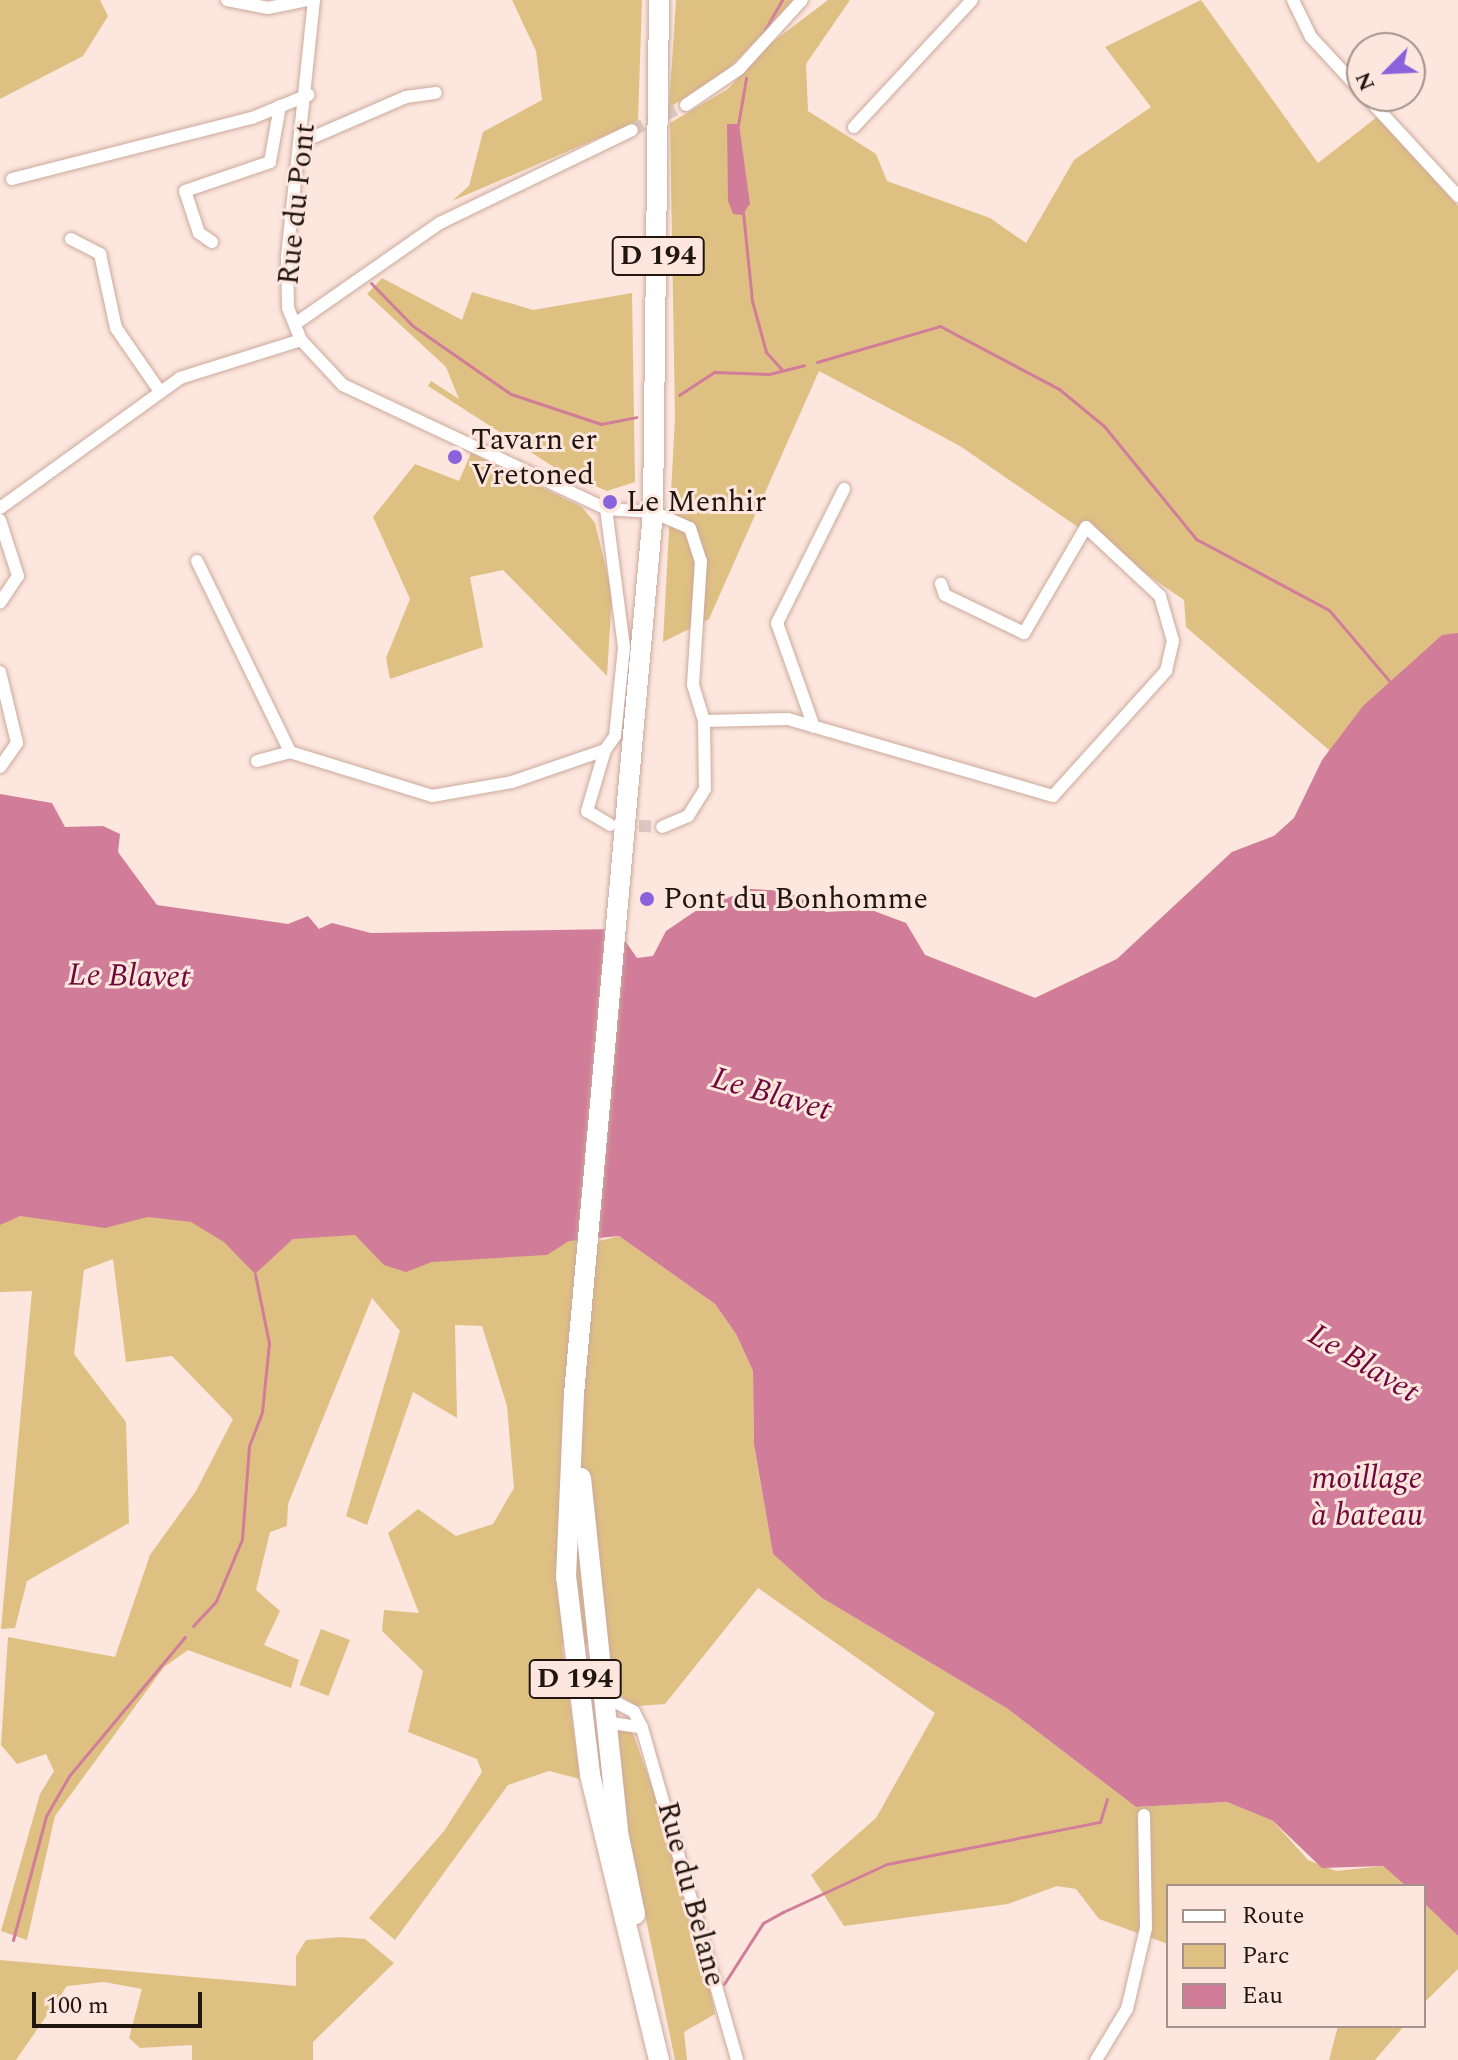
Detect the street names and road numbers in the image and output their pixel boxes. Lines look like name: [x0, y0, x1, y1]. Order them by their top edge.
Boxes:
street label: Rue du Pont: [271, 121, 323, 287]
road number: D 194: [610, 232, 706, 280]
road number: D 194: [527, 1655, 623, 1703]
street label: Rue du Belane: [649, 1798, 733, 1990]

